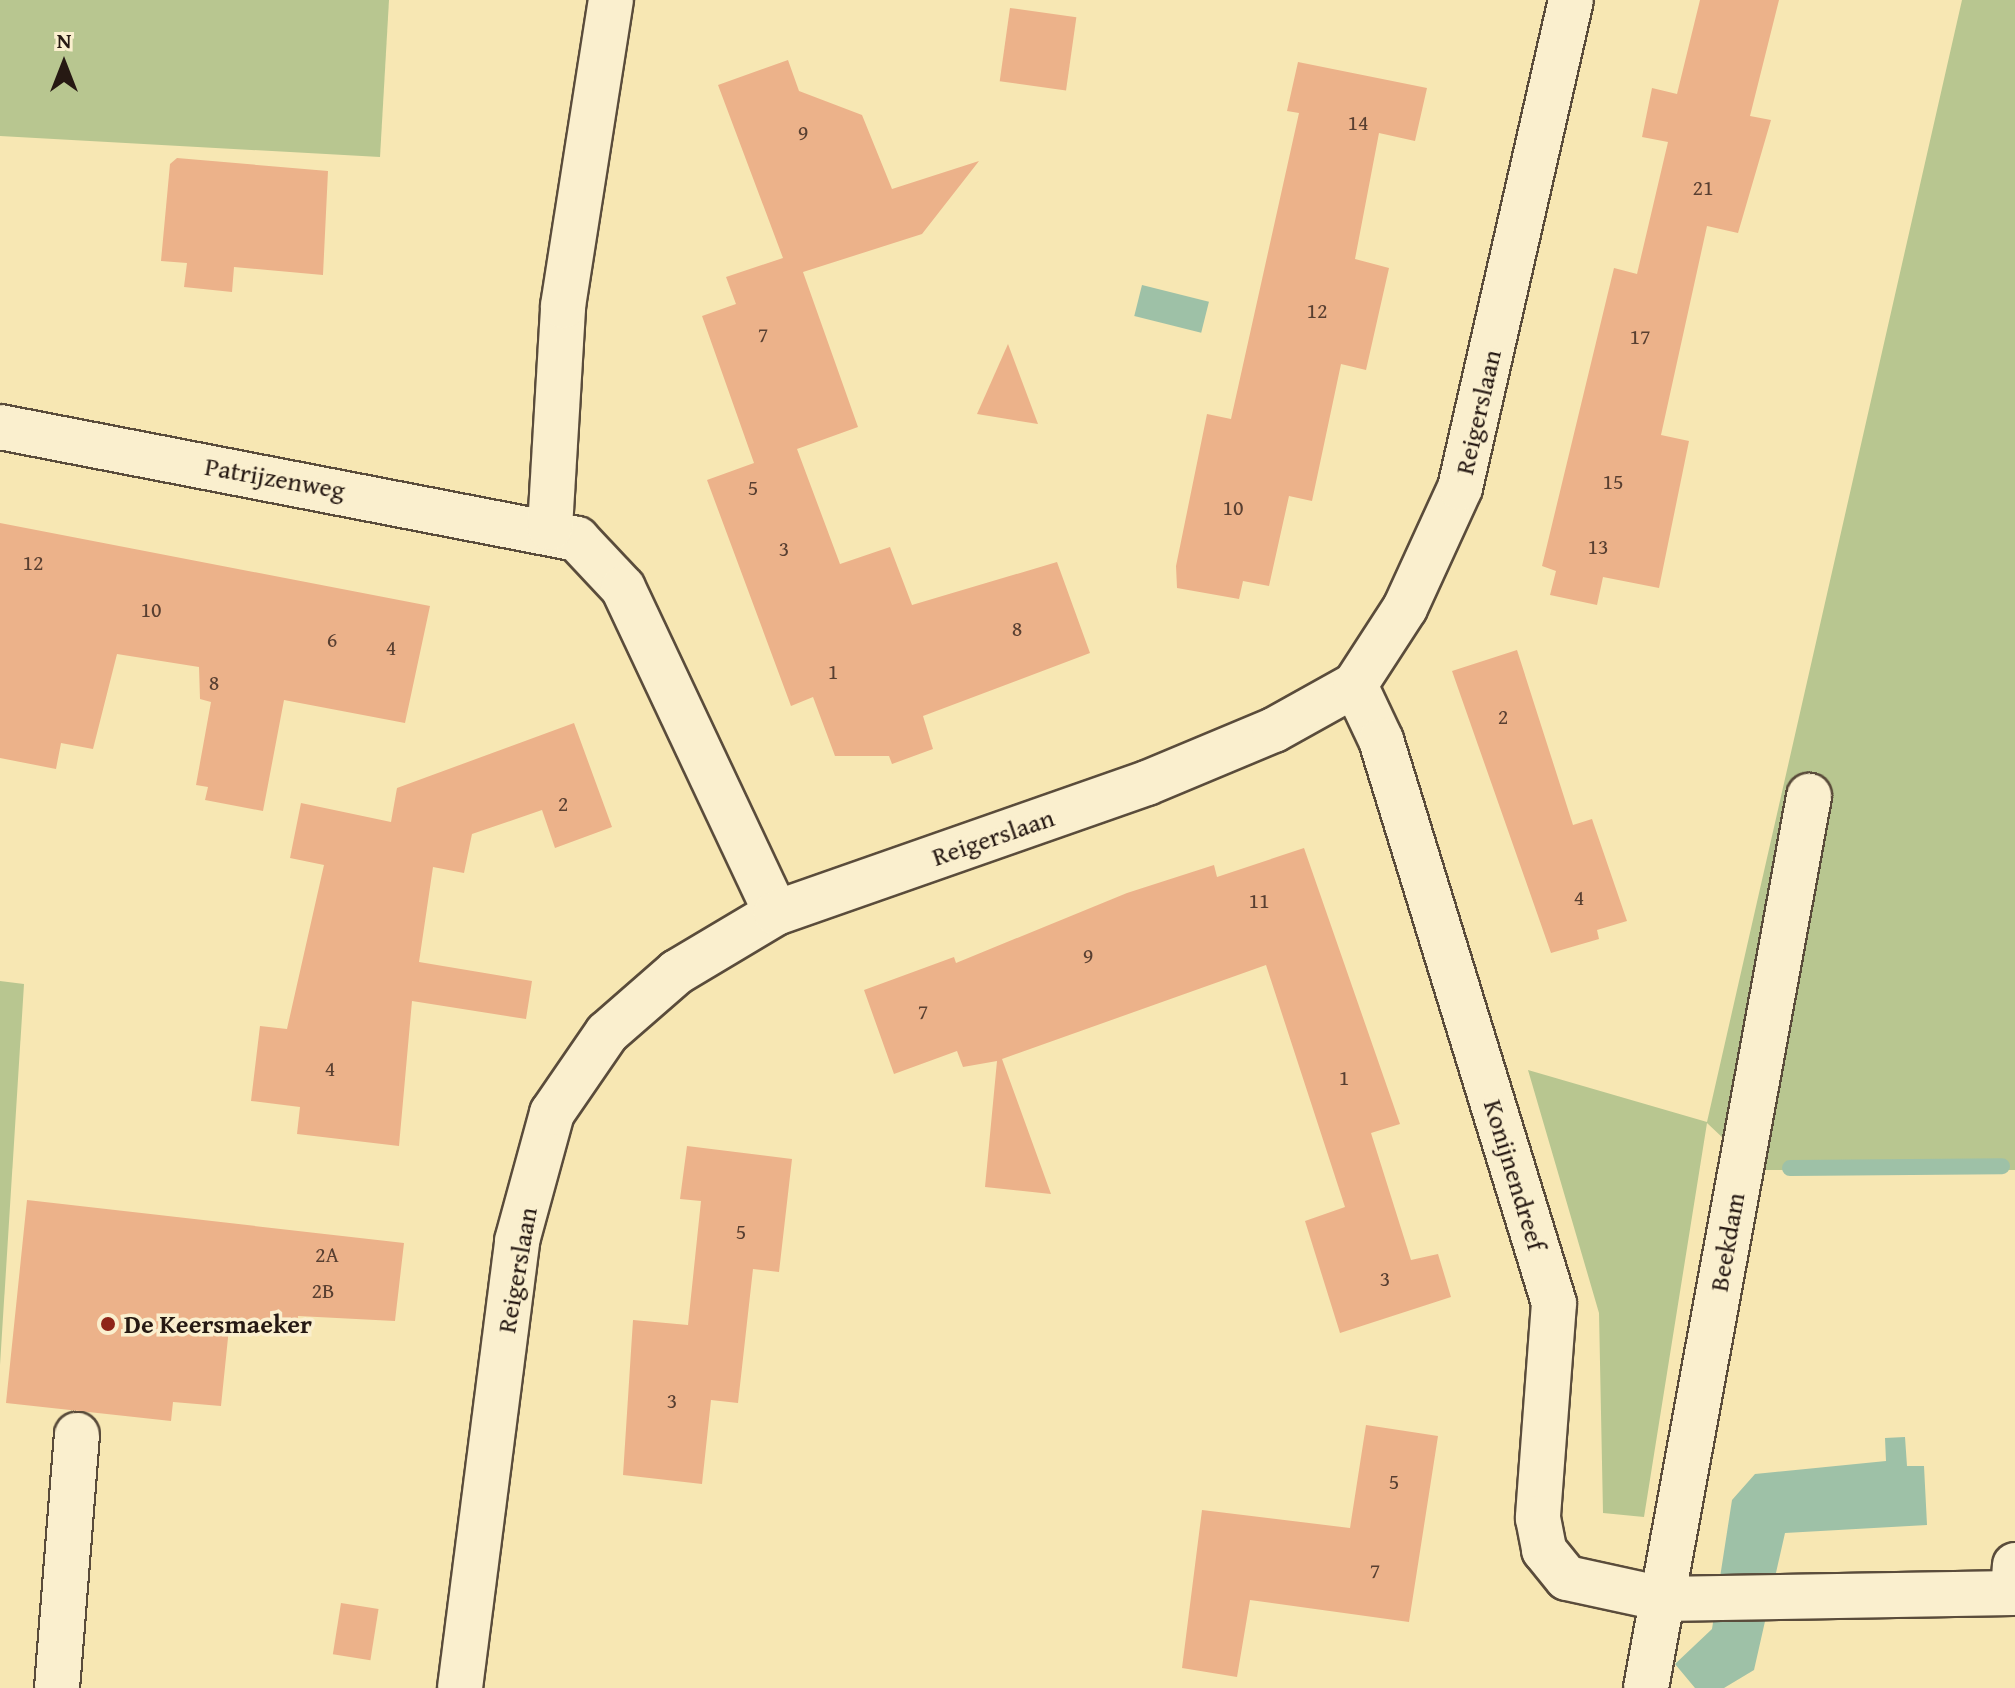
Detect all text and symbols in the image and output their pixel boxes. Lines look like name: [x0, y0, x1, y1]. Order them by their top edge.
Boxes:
north arrow: [24, 24, 104, 104]
text: N: [57, 24, 71, 56]
house number: 14: [1347, 110, 1369, 136]
house number: 9: [798, 120, 808, 146]
house number: 21: [1692, 175, 1714, 201]
house number: 12: [1306, 298, 1328, 324]
house number: 7: [758, 322, 768, 348]
house number: 17: [1629, 324, 1651, 350]
street label: Reigerslaan: [1449, 347, 1507, 477]
street label: Patrijzenweg: [203, 450, 347, 506]
house number: 15: [1602, 469, 1624, 495]
house number: 5: [748, 475, 758, 501]
house number: 10: [1222, 495, 1244, 521]
house number: 13: [1587, 534, 1609, 560]
house number: 3: [779, 536, 789, 562]
house number: 12: [22, 550, 44, 576]
house number: 10: [140, 597, 162, 623]
house number: 8: [1012, 616, 1022, 642]
house number: 6: [327, 627, 337, 653]
house number: 4: [386, 635, 396, 661]
house number: 1: [828, 659, 838, 685]
house number: 8: [209, 670, 219, 696]
house number: 2: [1498, 704, 1508, 730]
house number: 2: [558, 791, 568, 817]
street label: Reigerslaan: [928, 802, 1058, 872]
house number: 4: [1574, 885, 1584, 911]
house number: 11: [1248, 888, 1270, 914]
house number: 9: [1083, 943, 1093, 969]
house number: 7: [918, 999, 928, 1025]
house number: 4: [325, 1056, 335, 1082]
house number: 1: [1339, 1065, 1349, 1091]
street label: Konijnendreef: [1477, 1096, 1553, 1254]
street label: Beekdam: [1703, 1190, 1751, 1294]
street label: Reigerslaan: [491, 1205, 543, 1335]
house number: 5: [736, 1219, 746, 1245]
house number: 2A: [315, 1242, 339, 1268]
house number: 3: [1380, 1266, 1390, 1292]
house number: 2B: [311, 1278, 335, 1304]
place label: De Keersmaeker: [124, 1308, 312, 1340]
marker: De Keersmaeker: [99, 1315, 117, 1333]
house number: 3: [667, 1388, 677, 1414]
house number: 5: [1389, 1469, 1399, 1495]
house number: 7: [1370, 1558, 1380, 1584]

